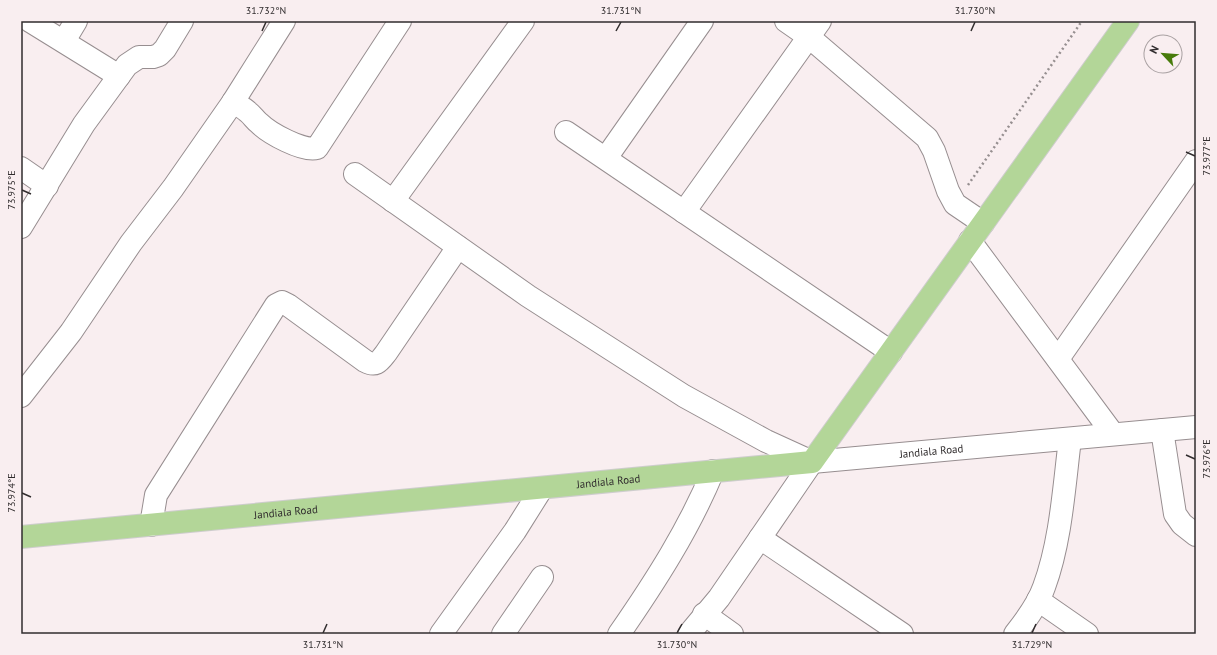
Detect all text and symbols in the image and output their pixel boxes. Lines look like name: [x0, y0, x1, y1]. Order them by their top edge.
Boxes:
text: 31.732°N: [246, 4, 286, 17]
text: 31.731°N: [601, 4, 641, 17]
text: 31.730°N: [955, 4, 995, 17]
north arrow: [1143, 34, 1183, 74]
text: N: [1146, 43, 1162, 56]
text: 73.977°E: [1200, 137, 1213, 176]
text: 73.975°E: [5, 171, 18, 210]
text: 73.976°E: [1200, 440, 1213, 479]
street label: Jandiala Road: [898, 441, 964, 461]
street label: Jandiala Road: [575, 471, 641, 491]
text: 73.974°E: [5, 474, 18, 513]
street label: Jandiala Road: [252, 502, 318, 522]
text: 31.731°N: [303, 638, 343, 651]
text: 31.730°N: [657, 638, 697, 651]
text: 31.729°N: [1012, 638, 1052, 651]

